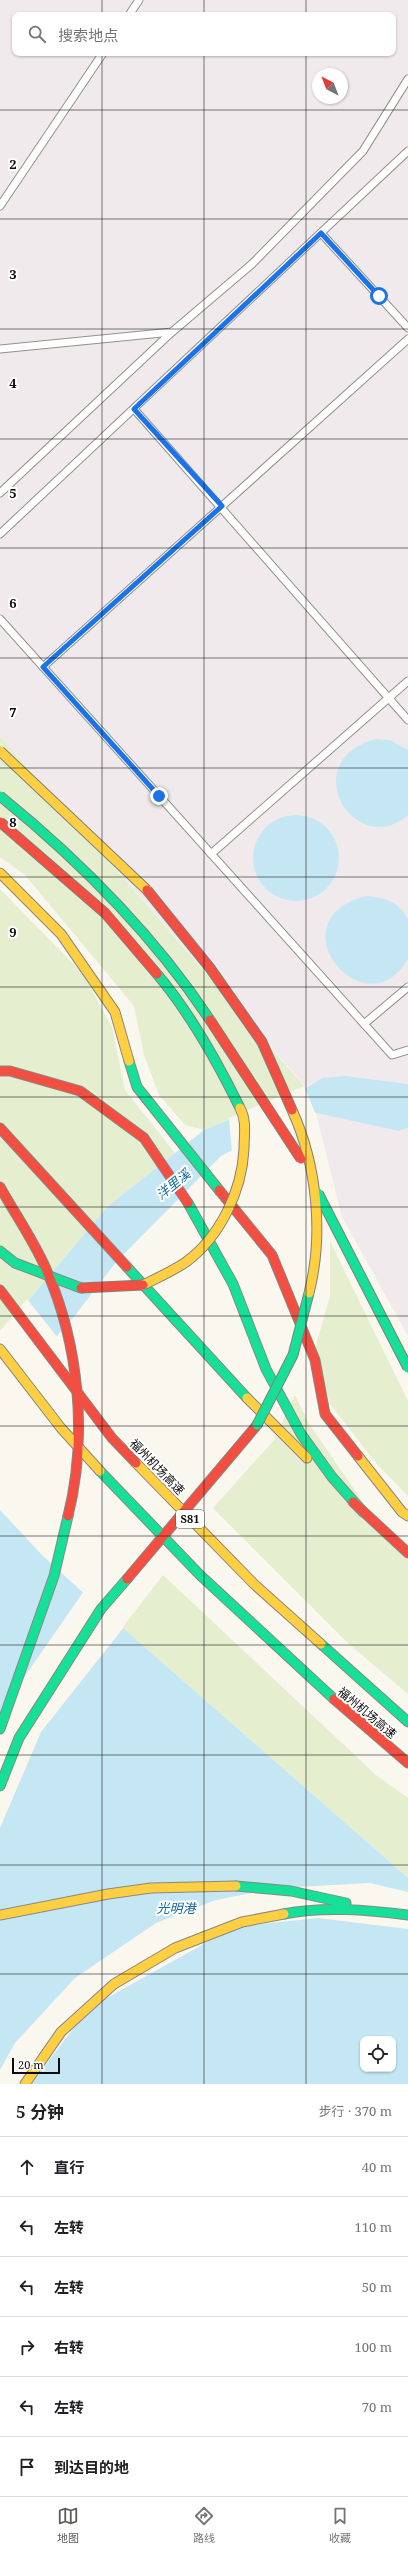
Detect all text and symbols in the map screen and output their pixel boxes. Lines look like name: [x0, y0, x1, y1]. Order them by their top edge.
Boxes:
search box: [12, 12, 396, 56]
icon: search: [26, 23, 48, 45]
text: 搜索地点: [58, 25, 118, 45]
north arrow: [312, 68, 348, 104]
text: 2: [9, 155, 17, 173]
text: 3: [9, 265, 17, 283]
route start: [370, 287, 388, 305]
text: 4: [9, 374, 17, 392]
text: 5: [9, 484, 17, 502]
text: 6: [9, 594, 17, 612]
text: 7: [9, 703, 17, 721]
route end: [150, 787, 168, 805]
text: 8: [9, 813, 17, 831]
text: 9: [9, 923, 17, 941]
water label: 洋里溪: [152, 1163, 195, 1203]
street label: 福州机场高速: [126, 1435, 188, 1498]
road number: S81: [176, 1510, 204, 1528]
street label: 福州机场高速: [334, 1683, 400, 1742]
water label: 光明港: [156, 1899, 197, 1917]
map controls: [360, 2036, 396, 2072]
button: locate: [360, 2036, 396, 2072]
scale bar: [12, 2056, 60, 2075]
text: 20 m: [18, 2057, 44, 2072]
text: 5 分钟: [16, 2100, 64, 2123]
text: 步行 · 370 m: [319, 2102, 392, 2120]
icon: ahead: [16, 2156, 38, 2178]
text: 直行: [54, 2157, 84, 2177]
text: 40 m: [362, 2158, 392, 2176]
icon: left: [16, 2216, 38, 2238]
text: 左转: [54, 2217, 84, 2237]
text: 110 m: [355, 2218, 392, 2236]
icon: left: [16, 2276, 38, 2298]
text: 左转: [54, 2277, 84, 2297]
text: 50 m: [362, 2278, 392, 2296]
icon: right: [16, 2336, 38, 2358]
text: 右转: [54, 2337, 84, 2357]
text: 100 m: [355, 2338, 392, 2356]
icon: left: [16, 2396, 38, 2418]
text: 左转: [54, 2397, 84, 2417]
text: 70 m: [362, 2398, 392, 2416]
icon: arrive: [16, 2456, 38, 2478]
text: 到达目的地: [54, 2457, 129, 2477]
tab: 地图: [57, 2505, 79, 2545]
tab: 路线: [193, 2505, 215, 2545]
tab: 收藏: [329, 2505, 351, 2545]

